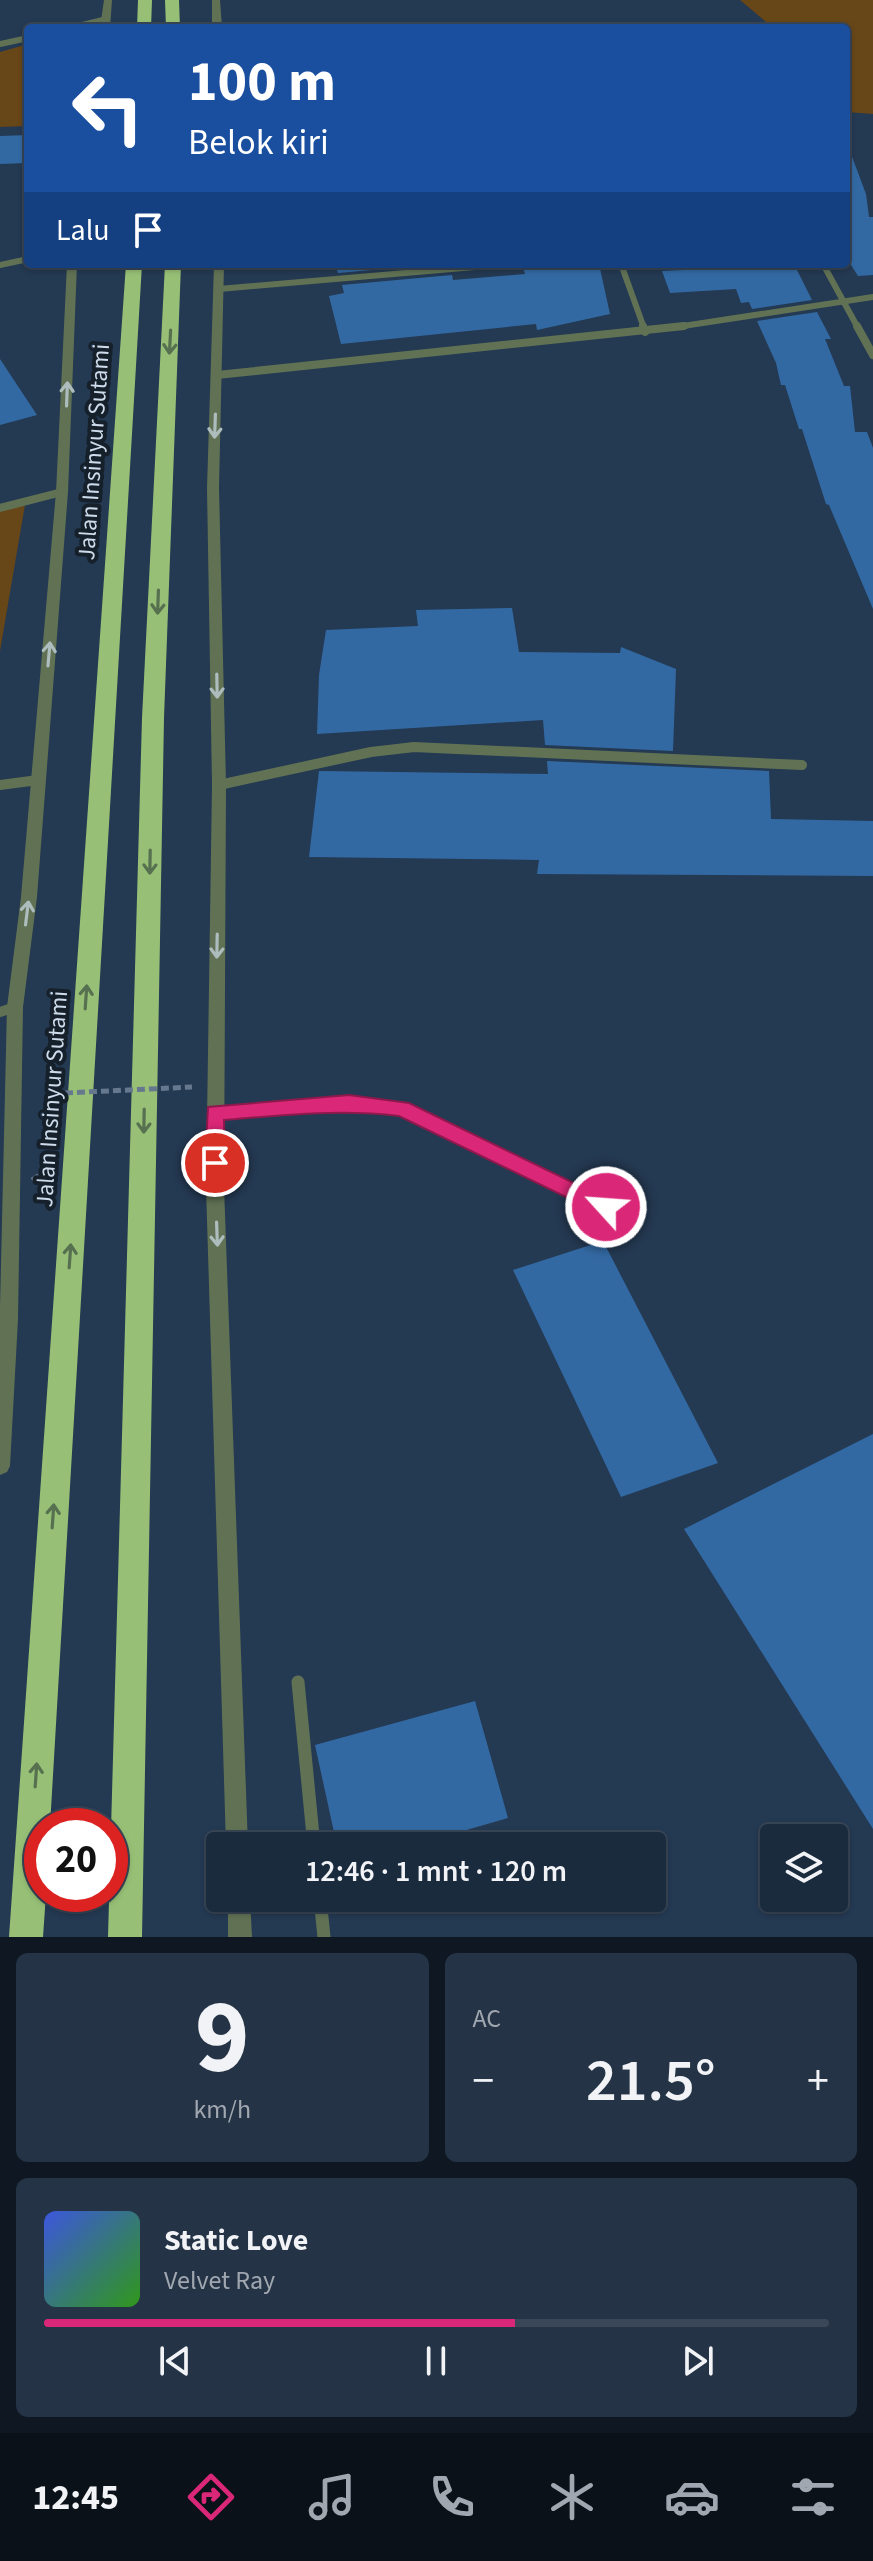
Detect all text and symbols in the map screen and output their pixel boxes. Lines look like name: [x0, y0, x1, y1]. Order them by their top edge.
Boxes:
text: 100 m: [188, 43, 336, 122]
icon: left: [56, 56, 160, 160]
text: Belok kiri: [188, 117, 329, 168]
icon: arrive: [126, 208, 170, 252]
text: Lalu: [56, 209, 110, 252]
one-way arrow: [162, 328, 177, 355]
street label: Jalan Insinyur Sutami: [69, 343, 119, 561]
one-way arrow: [59, 381, 74, 408]
one-way arrow: [208, 412, 223, 439]
one-way arrow: [150, 588, 165, 615]
one-way arrow: [41, 641, 56, 668]
one-way arrow: [210, 672, 225, 699]
one-way arrow: [142, 848, 158, 875]
one-way arrow: [20, 901, 35, 926]
one-way arrow: [209, 932, 225, 959]
one-way arrow: [79, 984, 94, 1011]
street label: Jalan Insinyur Sutami: [27, 990, 77, 1208]
one-way arrow: [136, 1107, 152, 1134]
pin: [181, 1129, 249, 1197]
icon: arrive: [193, 1141, 237, 1185]
position arrow: [564, 1165, 648, 1249]
one-way arrow: [209, 1220, 224, 1247]
one-way arrow: [63, 1243, 78, 1270]
one-way arrow: [46, 1503, 61, 1530]
one-way arrow: [29, 1762, 44, 1789]
speed limit sign: 20: [24, 1808, 128, 1912]
map controls: [760, 1824, 848, 1912]
button: layers: [760, 1824, 848, 1912]
text: 12:46 · 1 mnt · 120 m: [305, 1850, 567, 1893]
text: 9: [195, 1965, 250, 2113]
text: AC: [473, 2000, 501, 2037]
text: 21.5°: [586, 2039, 716, 2124]
text: −: [473, 2050, 494, 2113]
text: +: [807, 2050, 829, 2113]
text: km/h: [193, 2091, 251, 2128]
text: Static Love: [164, 2219, 308, 2262]
text: Velvet Ray: [164, 2262, 275, 2299]
icon: previous: [153, 2339, 197, 2383]
icon: pause: [414, 2339, 458, 2383]
icon: next: [676, 2339, 720, 2383]
icon: directions: [183, 2469, 239, 2525]
icon: music: [304, 2469, 360, 2525]
icon: phone: [424, 2469, 480, 2525]
icon: climate: [544, 2469, 600, 2525]
icon: car: [664, 2469, 720, 2525]
icon: filters: [785, 2469, 841, 2525]
text: 12:45: [32, 2472, 119, 2523]

